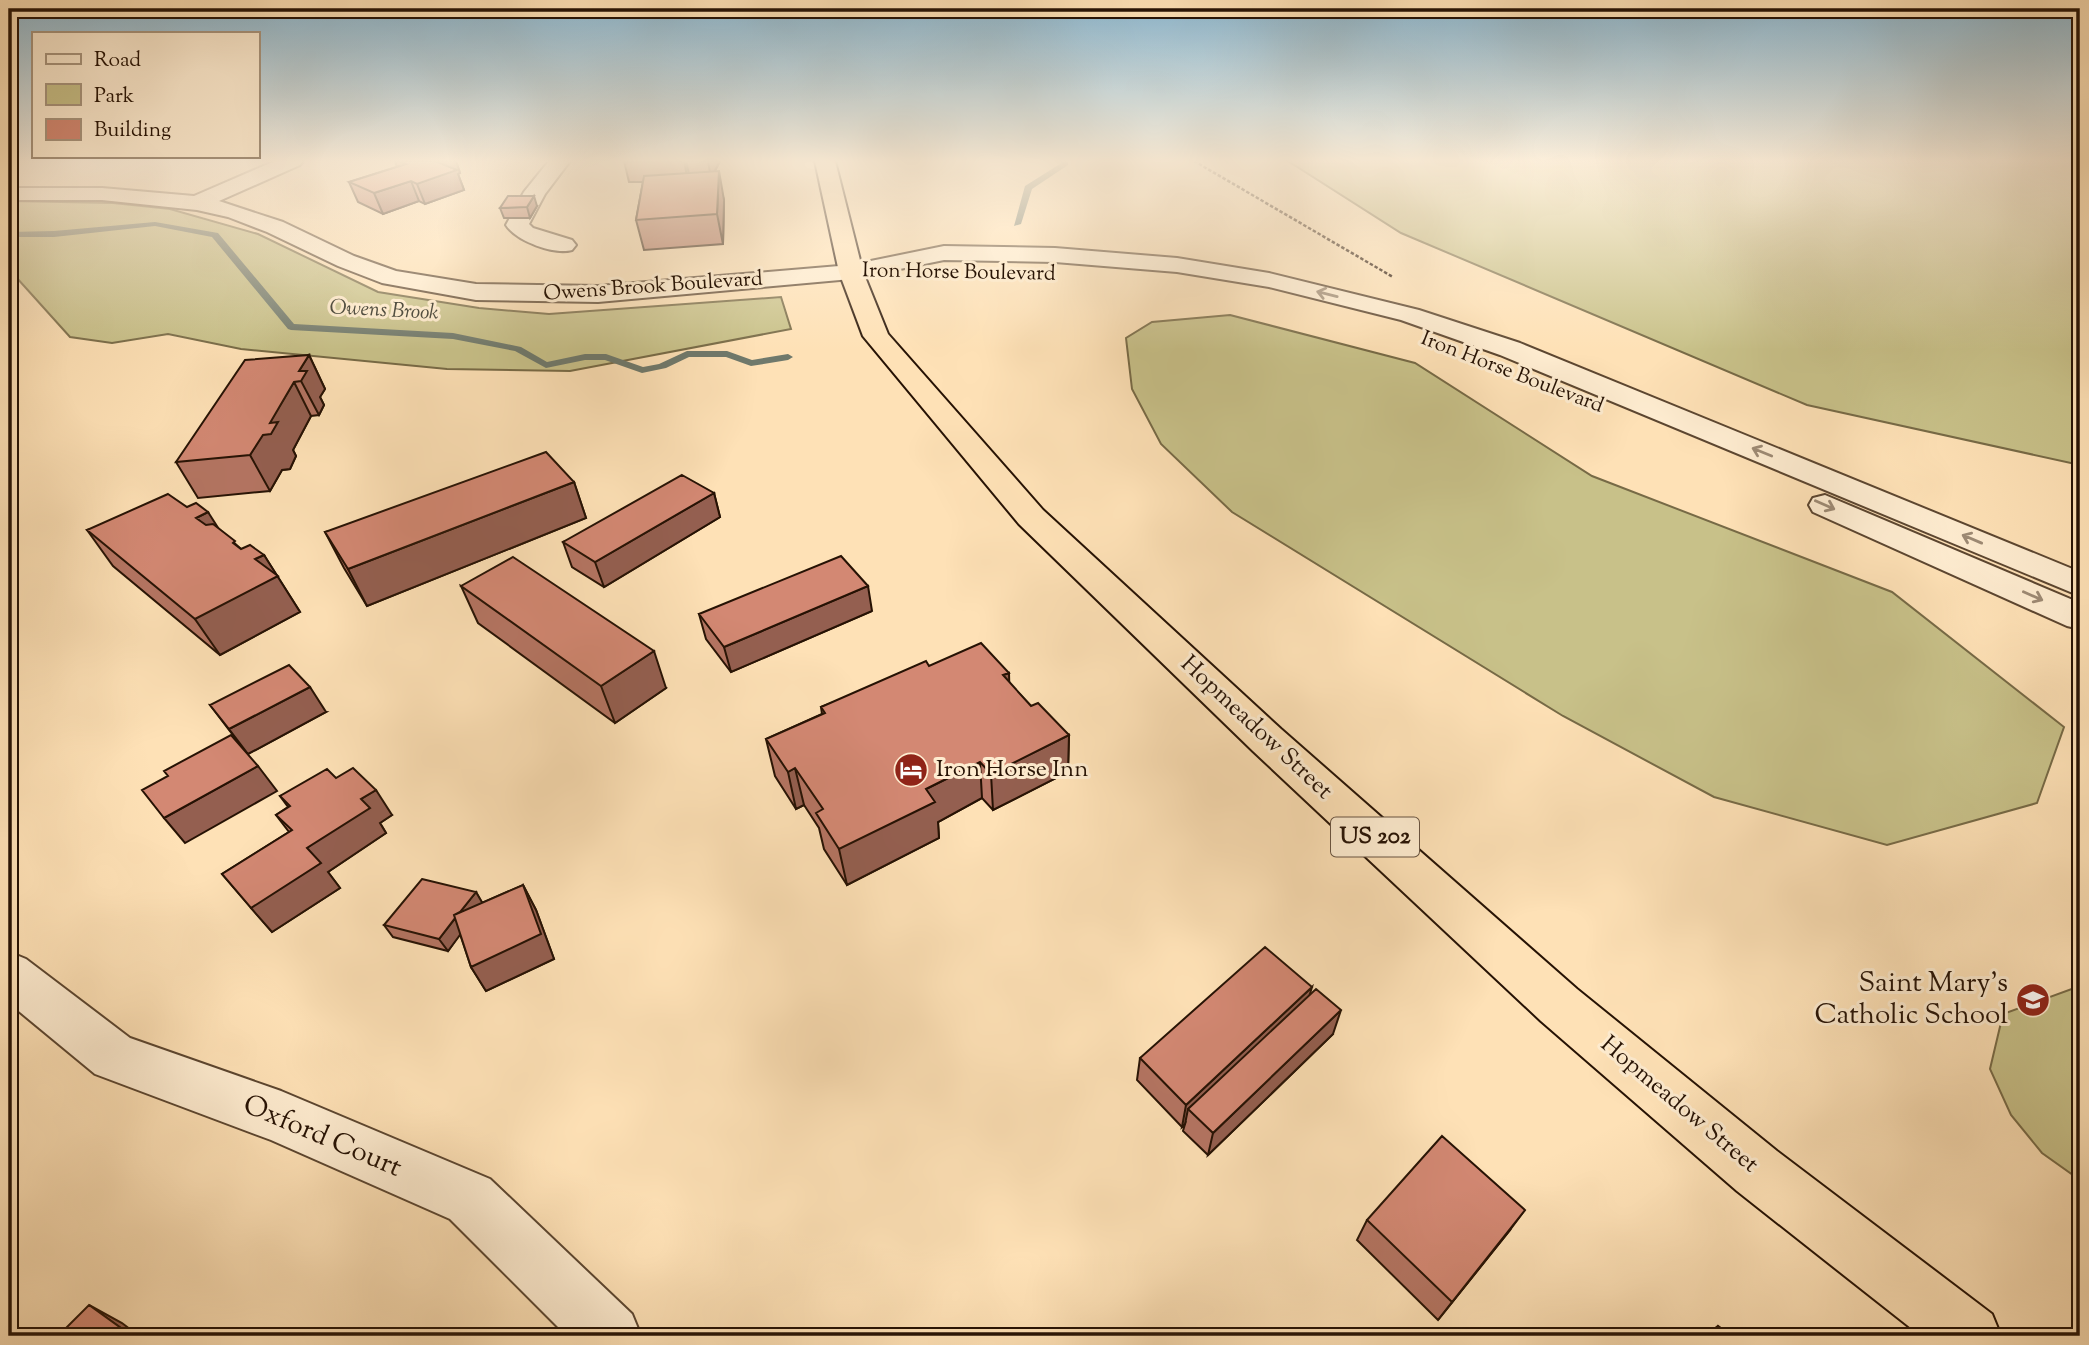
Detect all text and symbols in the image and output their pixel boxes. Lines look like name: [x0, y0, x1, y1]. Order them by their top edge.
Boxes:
legend: [32, 32, 259, 158]
text: Road: [94, 46, 141, 76]
text: Park: [94, 82, 135, 112]
text: Building: [94, 116, 171, 146]
street label: Iron Horse Boulevard: [862, 256, 1056, 290]
street label: Owens Brook Boulevard: [542, 264, 764, 310]
one-way arrow: [1316, 287, 1339, 300]
water label: Owens Brook: [329, 293, 440, 329]
street label: Iron Horse Boulevard: [1416, 324, 1608, 422]
one-way arrow: [1752, 445, 1773, 458]
one-way arrow: [1814, 499, 1835, 512]
one-way arrow: [1962, 532, 1984, 545]
one-way arrow: [2022, 591, 2043, 604]
street label: Hopmeadow Street: [1172, 648, 1340, 808]
hotel icon: Iron Horse Inn: [892, 751, 930, 789]
place label: Iron Horse Inn: [936, 753, 1088, 787]
road number: US 202: [1331, 818, 1419, 856]
place label: Saint Mary's Catholic School: [1814, 964, 2008, 1036]
school or university icon: Saint Mary's Catholic School: [2014, 981, 2052, 1019]
street label: Hopmeadow Street: [1592, 1029, 1766, 1181]
street label: Oxford Court: [236, 1086, 408, 1189]

